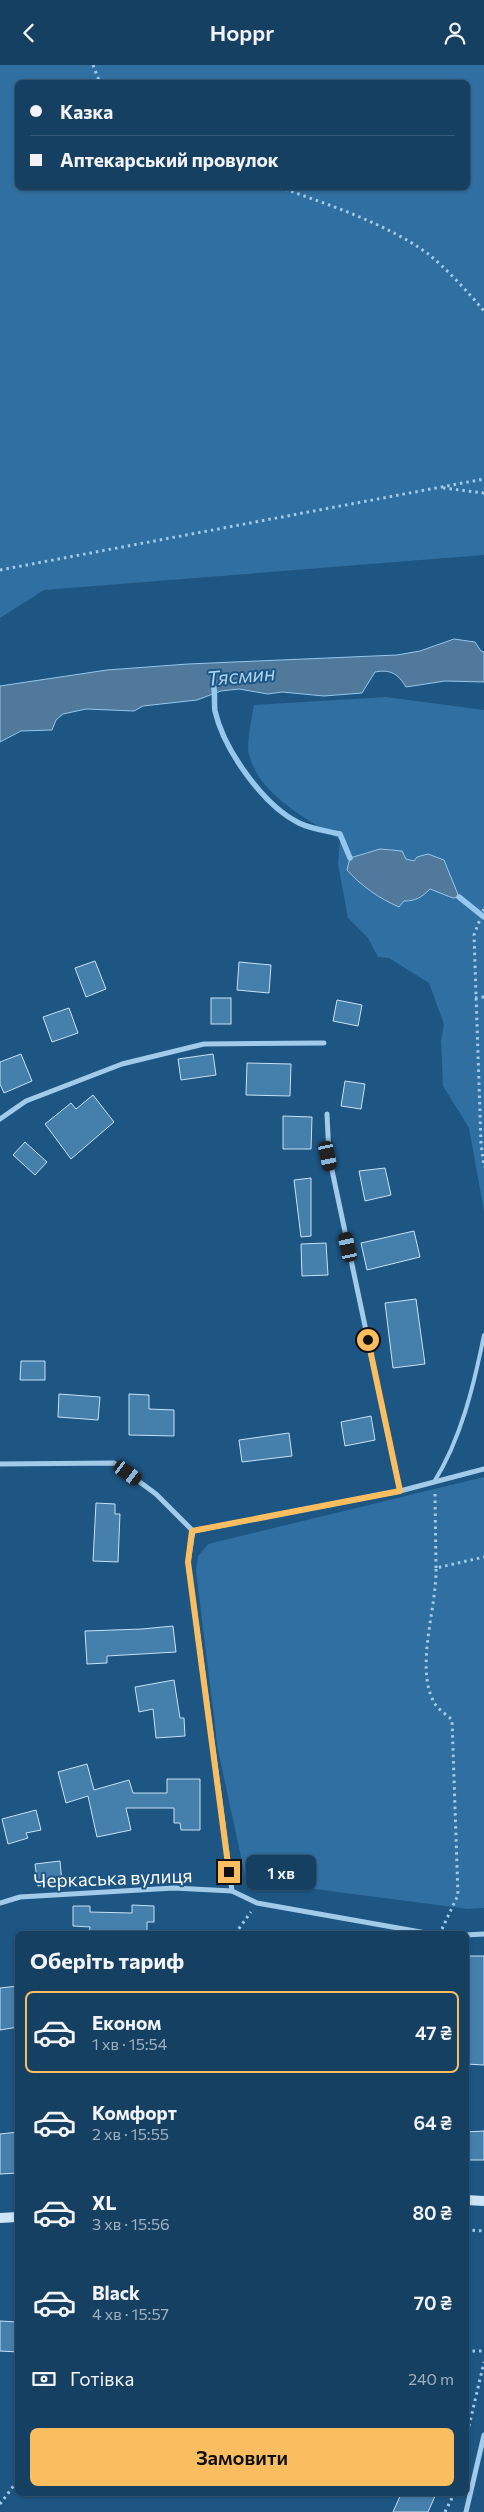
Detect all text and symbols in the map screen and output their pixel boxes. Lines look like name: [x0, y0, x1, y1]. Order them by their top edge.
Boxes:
icon: back: [15, 19, 43, 47]
text: Hoppr: [210, 19, 274, 46]
icon: person: [441, 19, 469, 47]
text: Казка: [60, 100, 113, 123]
text: Аптекарський провулок: [60, 148, 279, 171]
water label: Тясмин: [206, 660, 276, 690]
car: [317, 1140, 338, 1172]
car: [337, 1231, 358, 1263]
route start: [357, 1329, 379, 1351]
car: [111, 1458, 144, 1488]
callout: 1 хв: [246, 1855, 316, 1889]
route end: [218, 1861, 240, 1883]
street label: Черкаська вулиця: [33, 1863, 193, 1892]
text: 1 хв: [267, 1863, 295, 1882]
text: Оберіть тариф: [30, 1947, 184, 1974]
icon: car: [32, 2010, 77, 2055]
text: Економ: [92, 2011, 161, 2034]
text: 47 ₴: [415, 2021, 452, 2044]
text: 1 хв · 15:54: [92, 2034, 167, 2053]
icon: car: [32, 2100, 77, 2145]
text: Комфорт: [92, 2101, 177, 2124]
text: 64 ₴: [413, 2111, 452, 2134]
text: 2 хв · 15:55: [92, 2124, 169, 2143]
icon: car: [32, 2190, 77, 2235]
text: XL: [92, 2191, 117, 2214]
text: 80 ₴: [412, 2201, 452, 2224]
text: 3 хв · 15:56: [92, 2214, 170, 2233]
icon: car: [32, 2280, 77, 2325]
text: Black: [92, 2281, 140, 2304]
text: 70 ₴: [414, 2291, 452, 2314]
text: 4 хв · 15:57: [92, 2304, 169, 2323]
icon: cash: [30, 2365, 58, 2393]
text: Готівка: [70, 2367, 134, 2390]
text: 240 m: [408, 2369, 454, 2388]
button: Замовити: [30, 2428, 454, 2486]

